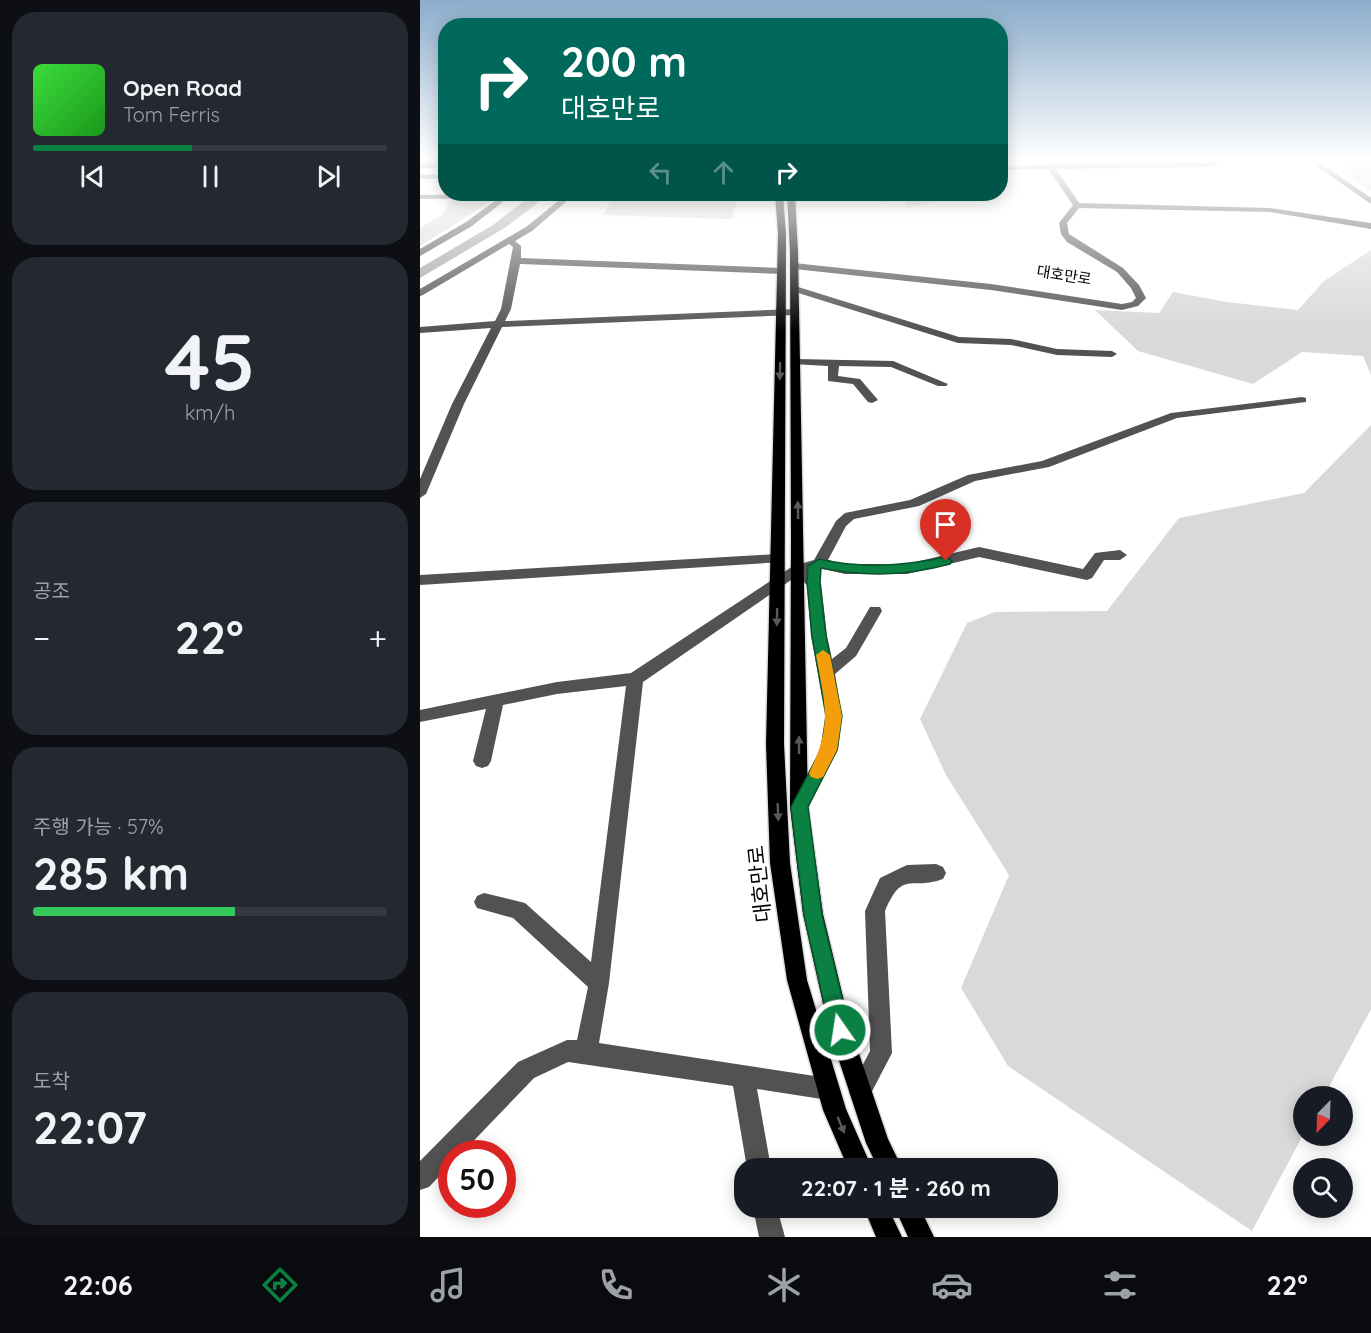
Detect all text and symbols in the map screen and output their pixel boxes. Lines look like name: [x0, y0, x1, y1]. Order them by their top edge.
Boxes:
text: 200 m: [561, 35, 687, 88]
icon: right: [462, 42, 540, 120]
text: Open Road: [123, 74, 242, 102]
text: 대호만로: [561, 91, 660, 125]
text: Tom Ferris: [123, 102, 220, 127]
icon: left: [644, 156, 677, 189]
icon: ahead: [707, 156, 740, 189]
icon: right: [770, 156, 803, 189]
icon: previous: [76, 160, 109, 193]
icon: pause: [194, 160, 227, 193]
icon: next: [312, 160, 345, 193]
street label: 대호만로: [1035, 261, 1093, 289]
text: 45: [165, 312, 255, 410]
one-way arrow: [775, 361, 784, 380]
text: km/h: [185, 400, 235, 425]
pin: [920, 499, 971, 561]
one-way arrow: [793, 501, 803, 520]
icon: arrive: [929, 508, 962, 541]
text: 공조: [33, 578, 70, 603]
one-way arrow: [772, 608, 782, 627]
text: 22°: [175, 609, 244, 665]
text: −: [33, 617, 50, 658]
text: +: [368, 617, 387, 658]
one-way arrow: [794, 735, 804, 754]
one-way arrow: [774, 803, 783, 822]
text: 주행 가능 · 57%: [33, 814, 164, 839]
street label: 대호만로: [742, 844, 776, 924]
text: 285 km: [33, 845, 189, 901]
position arrow: [808, 998, 872, 1062]
text: 도착: [33, 1068, 70, 1093]
north arrow: [1293, 1086, 1353, 1146]
map controls: [1293, 1086, 1353, 1218]
text: 22:07: [33, 1099, 147, 1155]
one-way arrow: [837, 1116, 846, 1134]
speed limit sign: 50: [438, 1140, 516, 1218]
button: search: [1293, 1158, 1353, 1218]
text: 22:07 · 1 분 · 260 m: [801, 1174, 991, 1202]
icon: directions: [259, 1264, 301, 1306]
icon: music: [427, 1264, 469, 1306]
icon: phone: [595, 1264, 637, 1306]
icon: climate: [763, 1264, 805, 1306]
icon: car: [931, 1264, 973, 1306]
icon: filters: [1099, 1264, 1141, 1306]
text: 22:06: [63, 1268, 133, 1302]
text: 22°: [1267, 1268, 1308, 1302]

